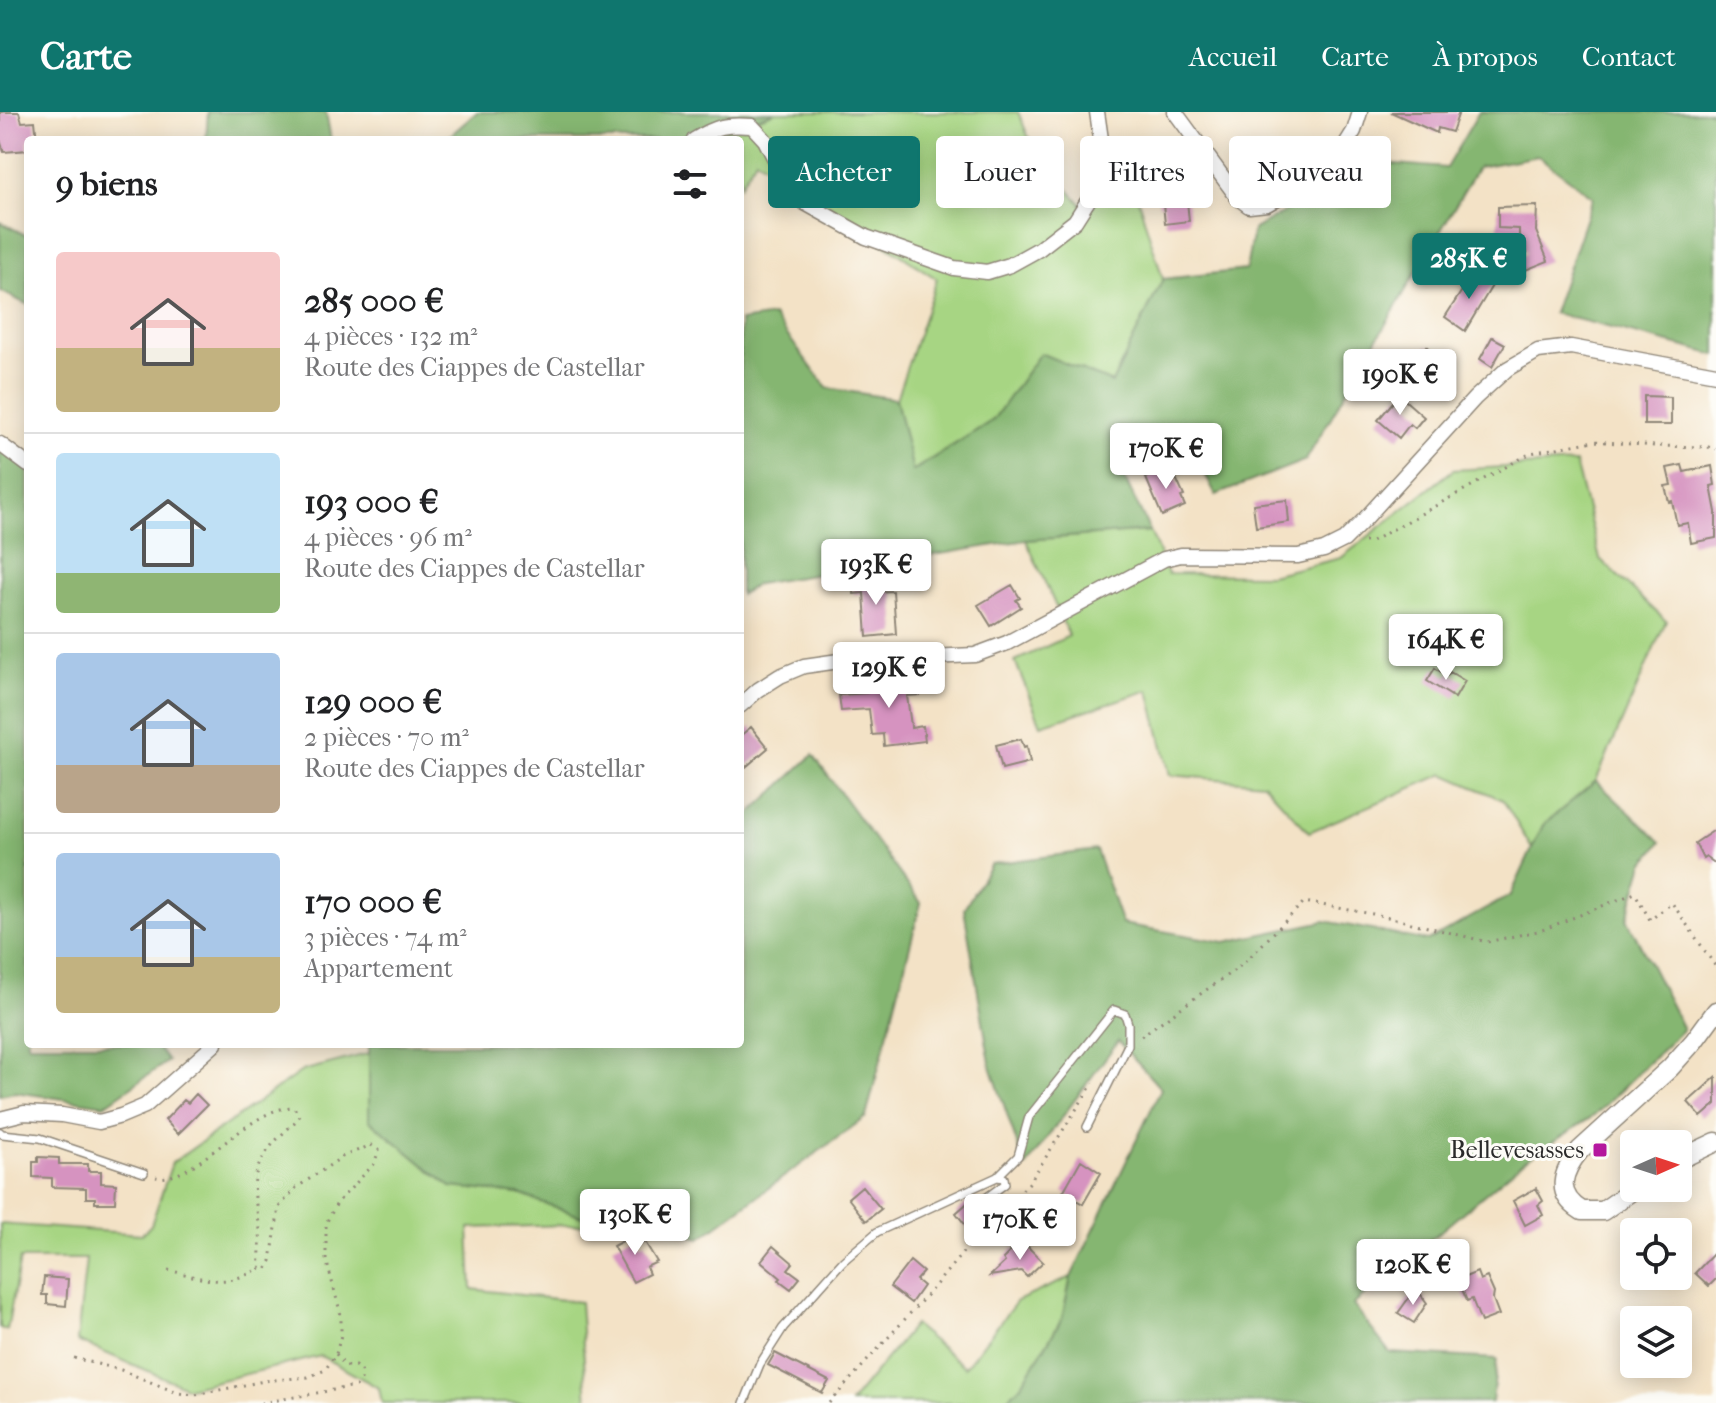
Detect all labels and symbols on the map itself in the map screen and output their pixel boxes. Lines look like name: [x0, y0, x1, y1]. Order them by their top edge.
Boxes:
pin: 285K €: [1404, 233, 1534, 301]
pin: 190K €: [1335, 349, 1465, 417]
pin: 170K €: [1101, 423, 1231, 491]
pin: 193K €: [811, 539, 941, 607]
pin: 164K €: [1381, 614, 1511, 682]
pin: 129K €: [824, 642, 954, 710]
north arrow: [1620, 1130, 1692, 1202]
place label: Bellevesasses: [1450, 1136, 1584, 1164]
marker: Bellevesasses: [1591, 1141, 1609, 1159]
pin: 130K €: [570, 1189, 700, 1257]
pin: 170K €: [955, 1194, 1085, 1262]
pin: 120K €: [1348, 1239, 1478, 1307]

